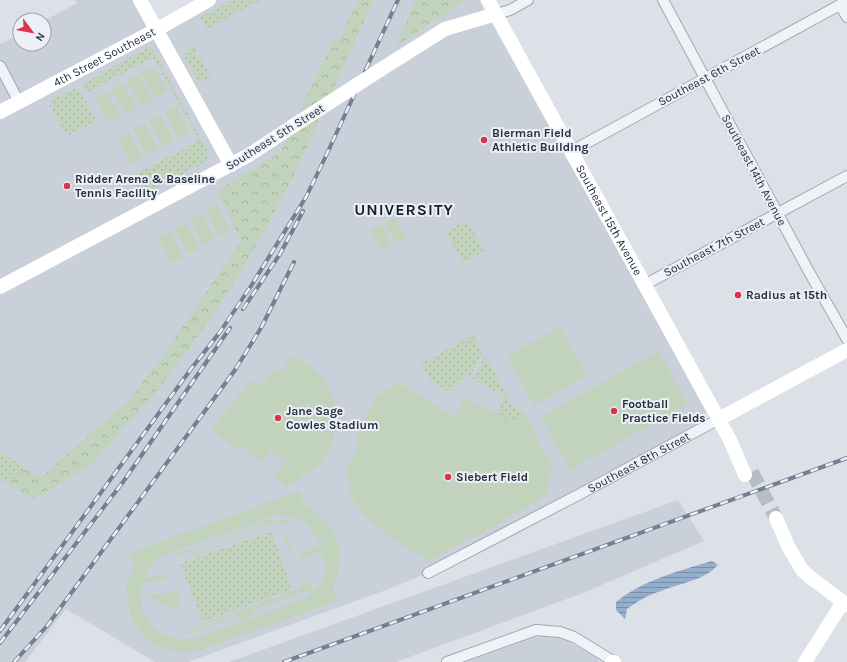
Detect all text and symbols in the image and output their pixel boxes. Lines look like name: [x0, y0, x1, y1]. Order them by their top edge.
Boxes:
north arrow: [12, 12, 52, 52]
street label: 4th Street Southeast: [51, 24, 158, 90]
text: N: [32, 30, 48, 44]
street label: Southeast 6th Street: [656, 43, 763, 109]
street label: Southeast 5th Street: [223, 101, 327, 173]
street label: Southeast 14th Avenue: [719, 112, 789, 228]
place label: Bierman Field Athletic Building: [492, 126, 588, 154]
marker: Bierman Field Athletic Building: [479, 135, 489, 145]
street label: Southeast 15th Avenue: [573, 162, 645, 278]
place label: Ridder Arena & Baseline Tennis Facility: [75, 172, 215, 200]
marker: Ridder Arena & Baseline Tennis Facility: [62, 181, 72, 191]
district label: UNIVERSITY: [354, 200, 454, 219]
street label: Southeast 7th Street: [661, 214, 767, 280]
place label: Radius at 15th: [746, 288, 827, 302]
marker: Radius at 15th: [733, 290, 743, 300]
place label: Football Practice Fields: [622, 397, 706, 425]
place label: Jane Sage Cowles Stadium: [286, 404, 379, 432]
marker: Football Practice Fields: [609, 406, 619, 416]
marker: Jane Sage Cowles Stadium: [273, 413, 283, 423]
street label: Southeast 8th Street: [585, 429, 693, 496]
place label: Siebert Field: [456, 470, 528, 484]
marker: Siebert Field: [443, 472, 453, 482]

